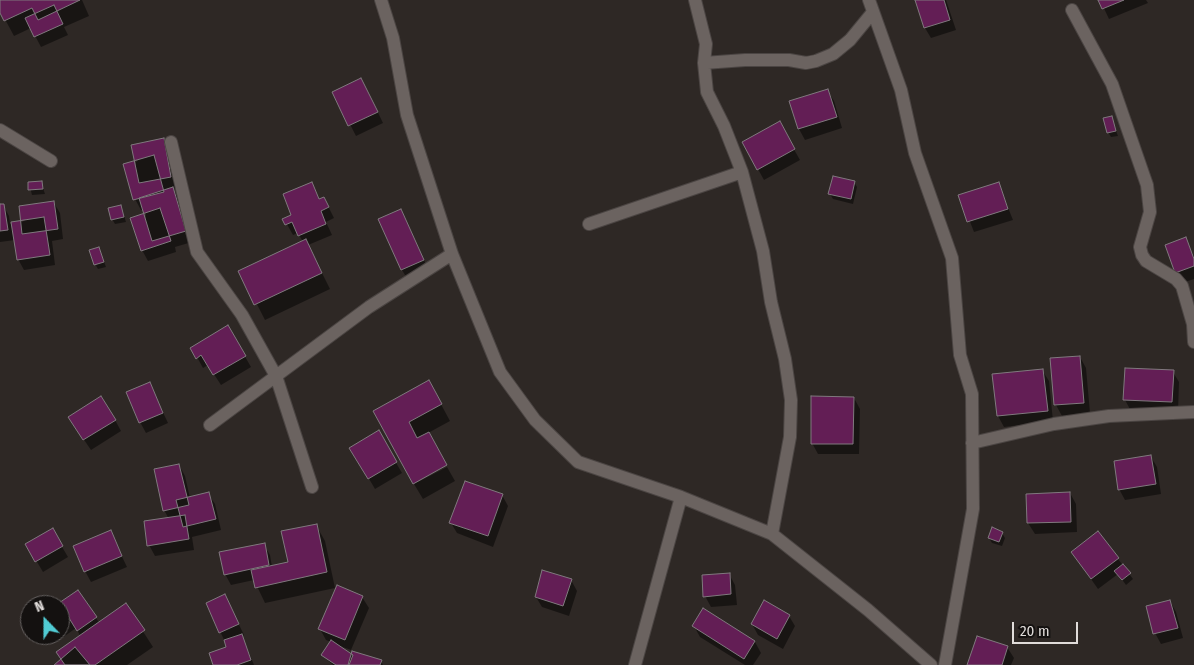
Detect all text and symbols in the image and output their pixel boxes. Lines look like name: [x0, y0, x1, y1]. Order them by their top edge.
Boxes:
north arrow: [20, 595, 70, 645]
text: N: [32, 597, 47, 616]
scale bar: [1014, 612, 1080, 644]
text: 20 m: [1020, 622, 1050, 640]

